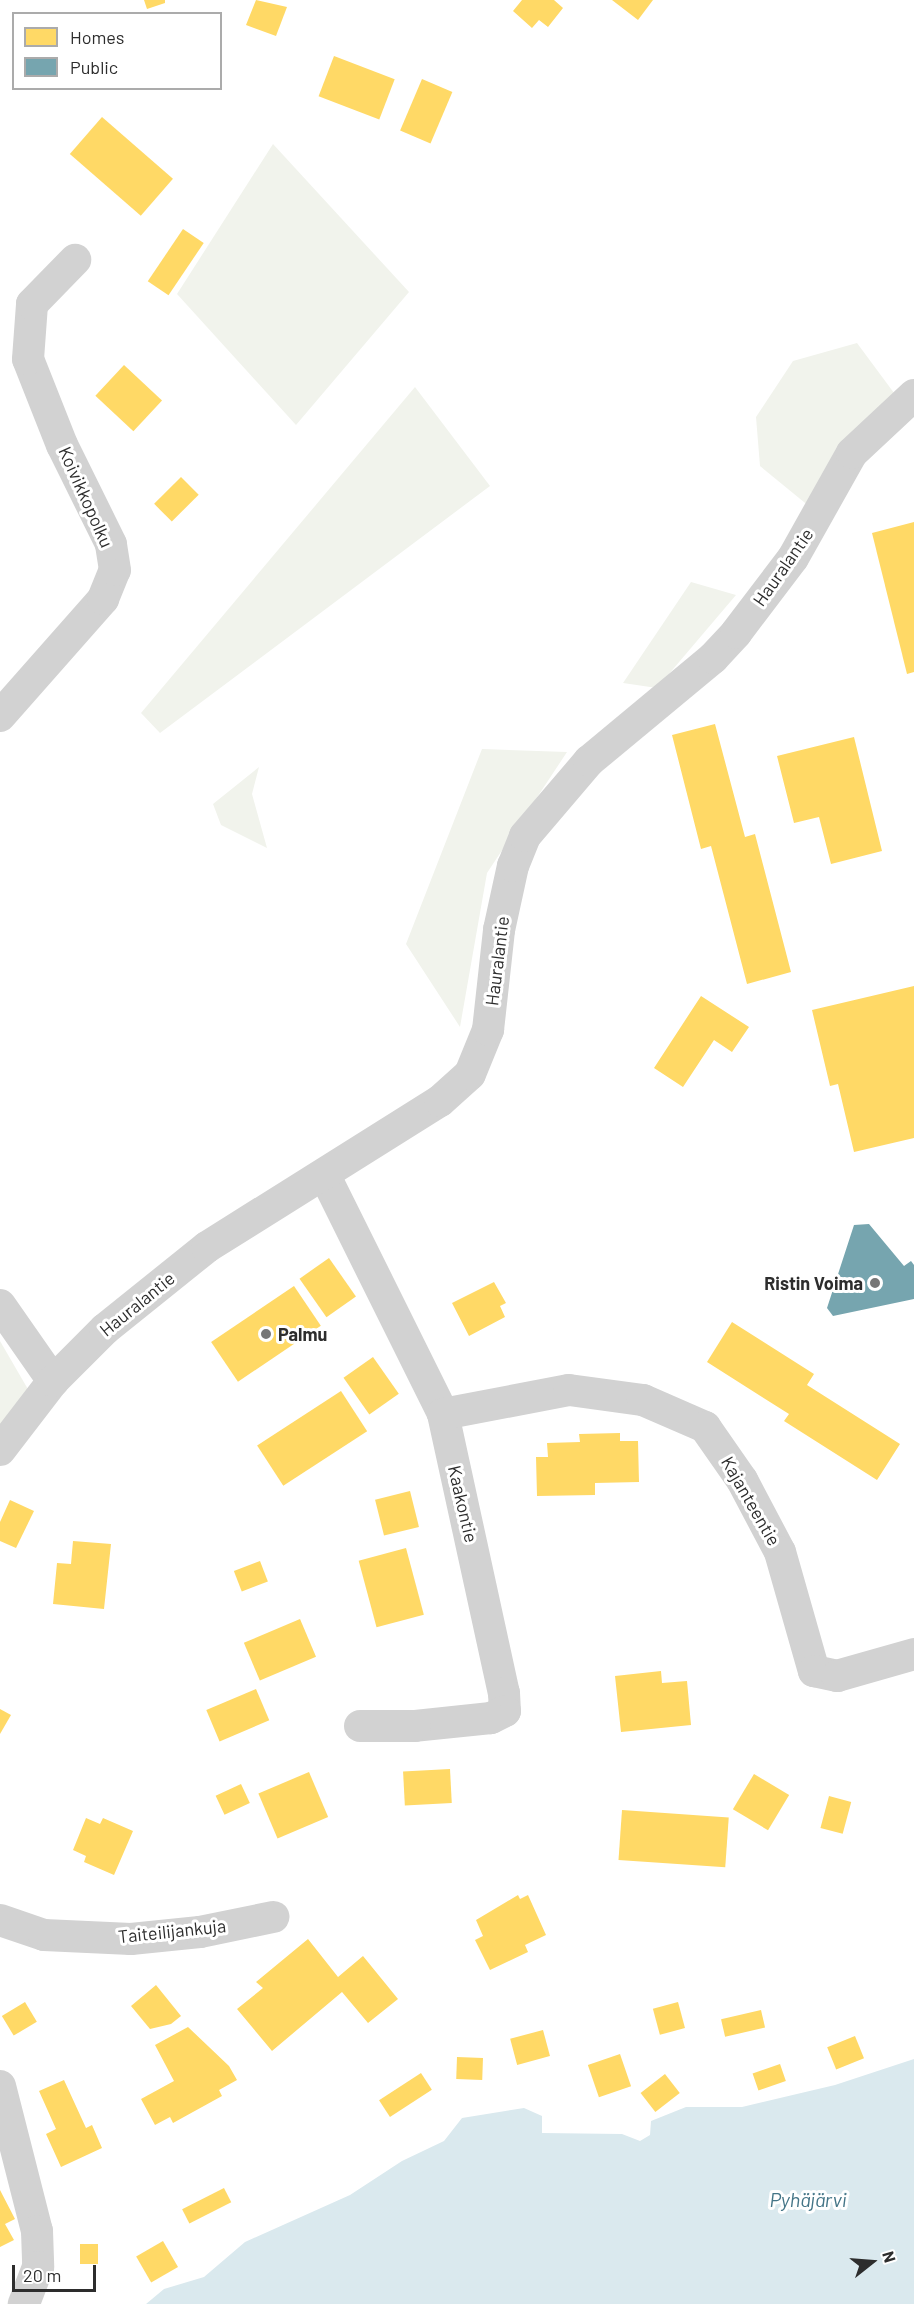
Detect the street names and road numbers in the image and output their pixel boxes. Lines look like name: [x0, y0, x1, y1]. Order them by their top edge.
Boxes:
street label: Koivikkopolku: [54, 443, 118, 551]
street label: Hauralantie: [748, 524, 818, 610]
street label: Hauralantie: [481, 915, 513, 1007]
street label: Hauralantie: [95, 1267, 179, 1341]
street label: Kajanteentie: [717, 1453, 785, 1549]
street label: Kaakontie: [444, 1463, 482, 1545]
street label: Taiteilijankuja: [117, 1915, 227, 1947]

